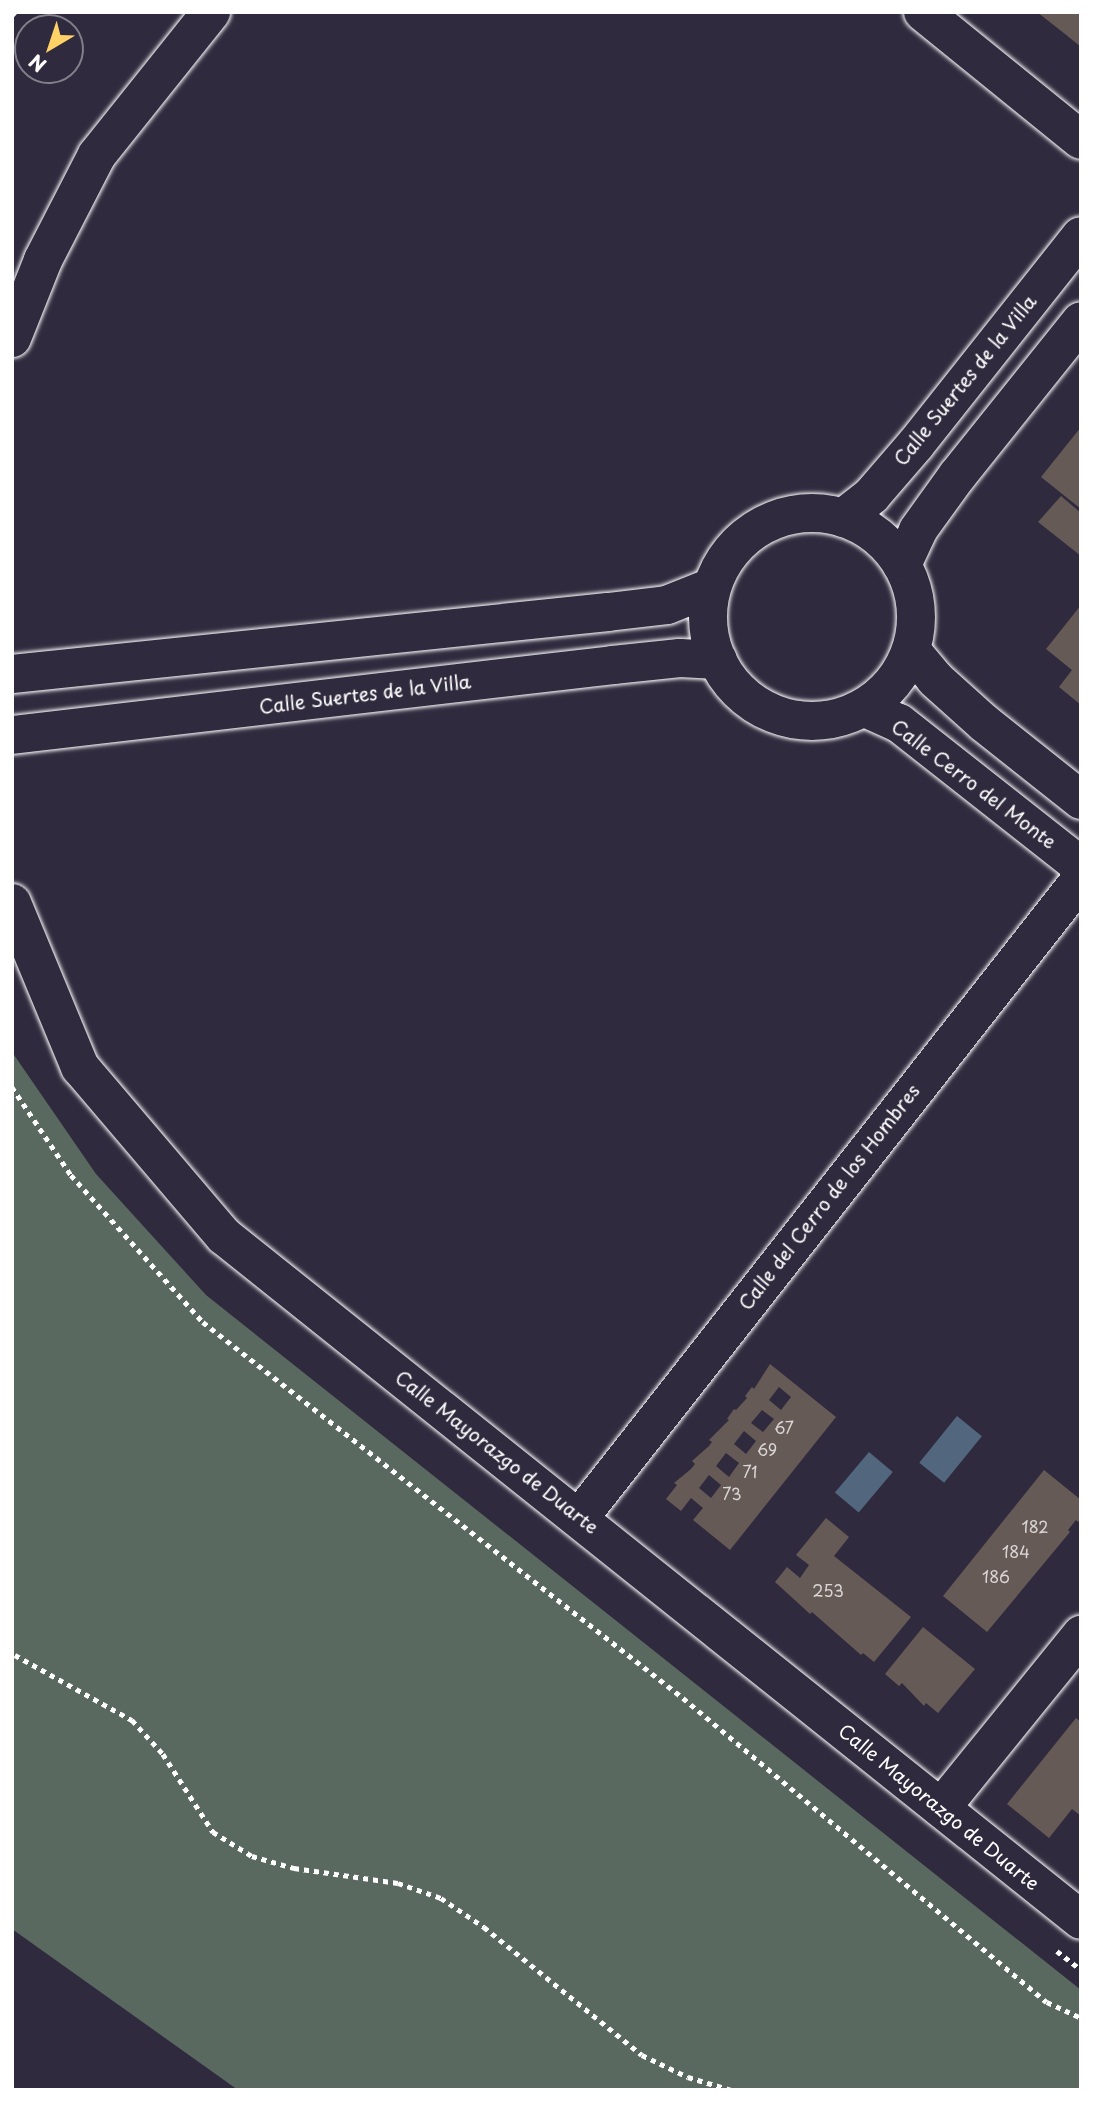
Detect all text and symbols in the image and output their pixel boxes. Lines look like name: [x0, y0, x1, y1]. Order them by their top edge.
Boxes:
north arrow: [14, 14, 84, 84]
text: N: [22, 48, 52, 79]
street label: Calle Suertes de la Villa: [887, 288, 1043, 472]
street label: Calle Suertes de la Villa: [255, 669, 475, 719]
street label: Calle Cerro del Monte: [887, 714, 1061, 854]
street label: Calle del Cerro de los Hombres: [733, 1079, 925, 1315]
street label: Calle Mayorazgo de Duarte: [390, 1365, 604, 1539]
house number: 67: [774, 1417, 794, 1437]
house number: 69: [757, 1439, 777, 1459]
house number: 71: [743, 1461, 757, 1481]
house number: 73: [722, 1483, 742, 1503]
house number: 182: [1021, 1516, 1049, 1536]
house number: 184: [1002, 1541, 1030, 1561]
house number: 186: [982, 1566, 1010, 1586]
house number: 253: [812, 1580, 844, 1600]
street label: Calle Mayorazgo de Duarte: [834, 1719, 1044, 1895]

